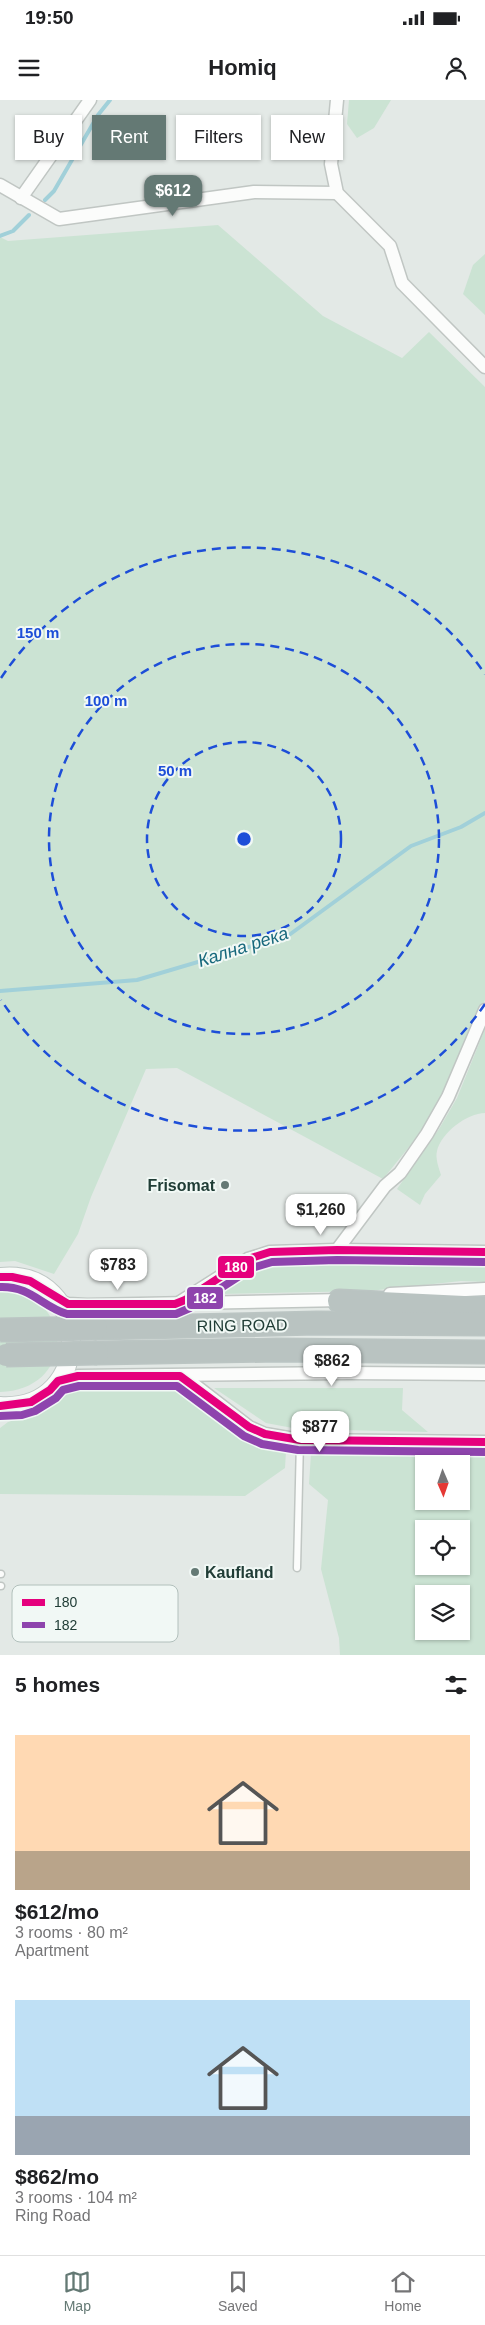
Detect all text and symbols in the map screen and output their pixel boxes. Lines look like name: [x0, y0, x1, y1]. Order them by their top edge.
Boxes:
text: 19:50: [25, 7, 74, 28]
icon: menu: [15, 54, 43, 82]
icon: person: [442, 54, 470, 82]
text: Homiq: [208, 55, 277, 80]
chip: Buy: [15, 115, 82, 160]
chip: Rent: [92, 115, 166, 160]
chip: Filters: [176, 115, 261, 160]
chip: New: [271, 115, 343, 160]
pin: $612: [143, 174, 203, 217]
text: $612: [155, 182, 191, 199]
text: 150 m: [17, 624, 59, 641]
text: 100 m: [85, 692, 127, 709]
text: 50 m: [158, 762, 192, 779]
centre of rings: [235, 830, 253, 848]
water label: Кална река: [195, 923, 291, 971]
place label: Frisomat: [147, 1177, 216, 1194]
marker: Frisomat: [219, 1179, 231, 1191]
pin: $1,260: [280, 1194, 362, 1236]
text: $1,260: [297, 1201, 345, 1218]
pin: $783: [88, 1248, 148, 1291]
line badge: 180: [217, 1255, 255, 1279]
text: $783: [100, 1256, 136, 1273]
text: 180: [224, 1259, 248, 1275]
line badge: 182: [186, 1286, 224, 1310]
text: 182: [193, 1290, 217, 1306]
street label: RING ROAD: [197, 1316, 287, 1335]
pin: $862: [302, 1344, 362, 1387]
text: $862: [314, 1352, 350, 1369]
pin: $877: [290, 1410, 350, 1453]
text: $877: [302, 1418, 338, 1435]
north arrow: [415, 1455, 470, 1510]
map controls: [415, 1455, 470, 1640]
button: locate: [415, 1520, 470, 1575]
place label: Kaufland: [205, 1564, 273, 1581]
marker: Kaufland: [189, 1566, 201, 1578]
legend: [12, 1585, 178, 1642]
button: layers: [415, 1585, 470, 1640]
text: 180: [54, 1594, 78, 1610]
text: 182: [54, 1617, 78, 1633]
icon: filters: [442, 1671, 470, 1699]
text: 5 homes: [15, 1673, 100, 1696]
icon: home: [198, 1768, 288, 1858]
text: $612/mo: [15, 1900, 99, 1923]
text: 3 rooms · 80 m²: [15, 1924, 128, 1941]
text: Apartment: [15, 1942, 89, 1959]
icon: home: [198, 2033, 288, 2123]
text: $862/mo: [15, 2165, 99, 2188]
text: 3 rooms · 104 m²: [15, 2189, 137, 2206]
text: Ring Road: [15, 2207, 91, 2224]
tab: Map: [63, 2268, 91, 2314]
tab: Saved: [218, 2268, 258, 2314]
tab: Home: [384, 2268, 422, 2314]

